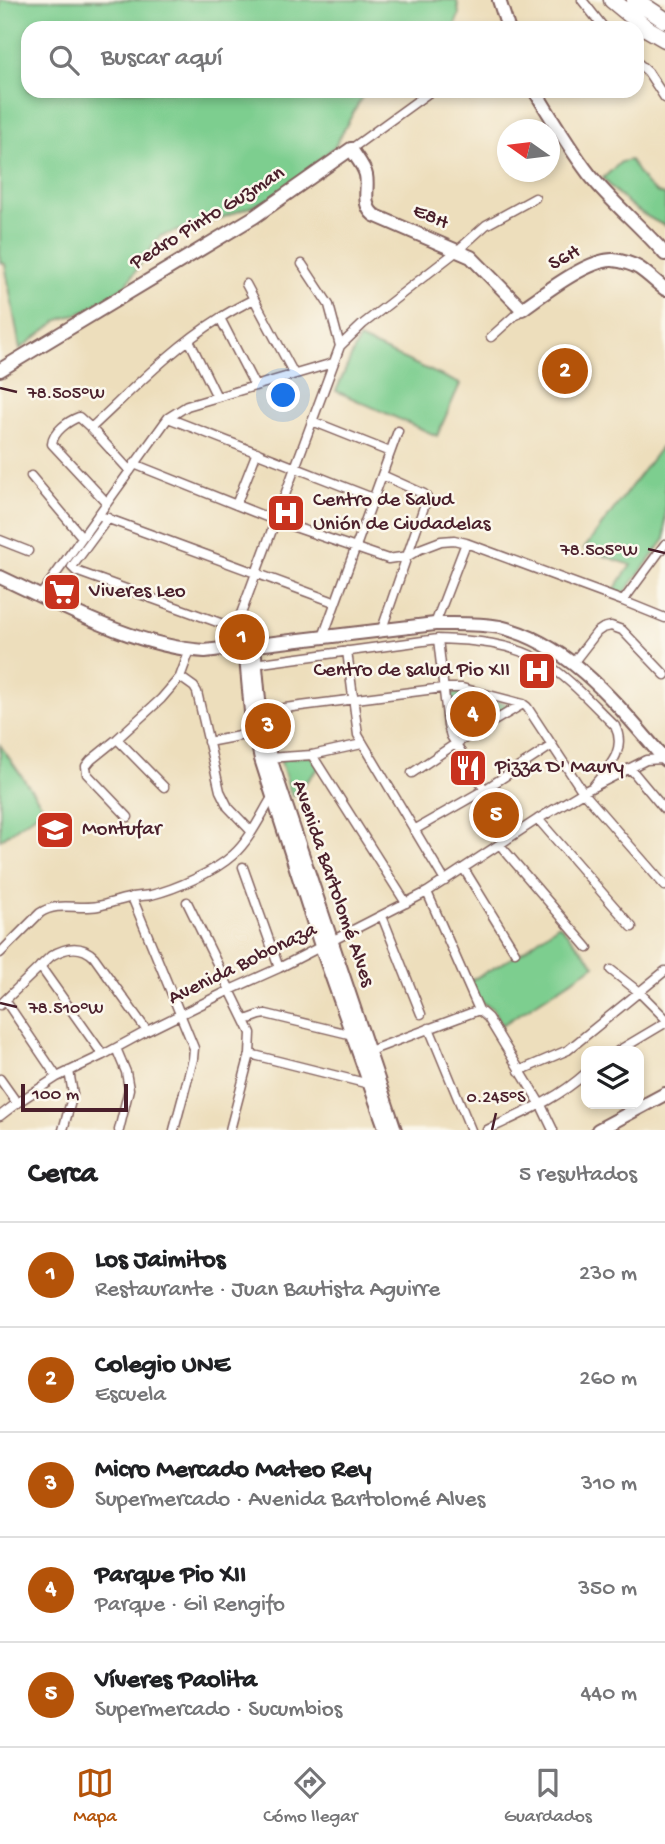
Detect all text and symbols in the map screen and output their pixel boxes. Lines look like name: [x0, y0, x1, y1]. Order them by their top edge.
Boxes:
search box: [21, 21, 644, 98]
icon: search: [45, 41, 83, 79]
text: Buscar aquí: [101, 44, 223, 75]
north arrow: [497, 119, 560, 182]
street label: Pedro Pinto Guzman: [125, 161, 290, 277]
street label: E8H: [408, 199, 453, 237]
street label: S6H: [545, 240, 586, 278]
pin: 2: [542, 345, 588, 397]
your location: [266, 378, 300, 412]
text: 78.505°W: [26, 384, 105, 405]
place label: Centro de Salud Unión de Ciudadelas: [313, 489, 492, 538]
hospital icon: Centro de Salud Unión de Ciudadelas: [265, 492, 307, 534]
text: 78.505°W: [559, 541, 638, 562]
supermarket icon: Viveres Leo: [41, 571, 83, 613]
place label: Viveres Leo: [88, 580, 186, 605]
pin: 1: [219, 611, 265, 663]
hospital icon: Centro de salud Pio XII: [516, 650, 558, 692]
place label: Centro de salud Pio XII: [313, 659, 510, 684]
pin: 4: [450, 688, 496, 740]
pin: 3: [245, 700, 291, 752]
restaurant icon: Pizza D' Maury: [447, 747, 489, 789]
place label: Pizza D' Maury: [494, 756, 624, 781]
street label: Avenida Bartolomé Alves: [285, 778, 379, 992]
pin: 5: [473, 789, 519, 841]
school or university icon: Montufar: [34, 809, 76, 851]
place label: Montufar: [82, 818, 163, 843]
street label: Avenida Bobonaza: [165, 918, 323, 1012]
text: 78.510°W: [27, 999, 104, 1020]
map controls: [581, 1046, 644, 1109]
button: layers: [581, 1046, 644, 1109]
scale bar: [21, 1081, 128, 1113]
text: 100 m: [32, 1084, 79, 1107]
text: 0.245°S: [466, 1088, 526, 1109]
text: Cerca: [28, 1158, 97, 1193]
text: 5 resultados: [519, 1162, 637, 1189]
text: Los Jaimitos: [95, 1246, 225, 1277]
text: 1: [46, 1261, 56, 1288]
text: 230 m: [579, 1261, 637, 1288]
text: Restaurante · Juan Bautista Aguirre: [95, 1277, 440, 1304]
text: Colegio UNE: [95, 1351, 230, 1382]
text: 2: [45, 1366, 57, 1393]
text: 260 m: [579, 1366, 637, 1393]
text: Escuela: [95, 1382, 166, 1409]
text: Micro Mercado Mateo Rey: [95, 1456, 371, 1487]
text: 3: [45, 1471, 57, 1498]
text: 310 m: [581, 1471, 637, 1498]
text: Supermercado · Avenida Bartolomé Alves: [95, 1487, 485, 1514]
text: Parque Pio XII: [95, 1561, 246, 1592]
text: 4: [46, 1576, 56, 1603]
text: 350 m: [578, 1576, 637, 1603]
text: Parque · Gil Rengifo: [95, 1592, 285, 1619]
text: Víveres Paolita: [95, 1666, 257, 1697]
text: 5: [45, 1681, 57, 1708]
text: 440 m: [580, 1681, 637, 1708]
text: Supermercado · Sucumbios: [95, 1697, 342, 1724]
tab: Mapa: [73, 1764, 117, 1829]
tab: Cómo llegar: [263, 1764, 358, 1829]
tab: Guardados: [504, 1764, 592, 1829]

